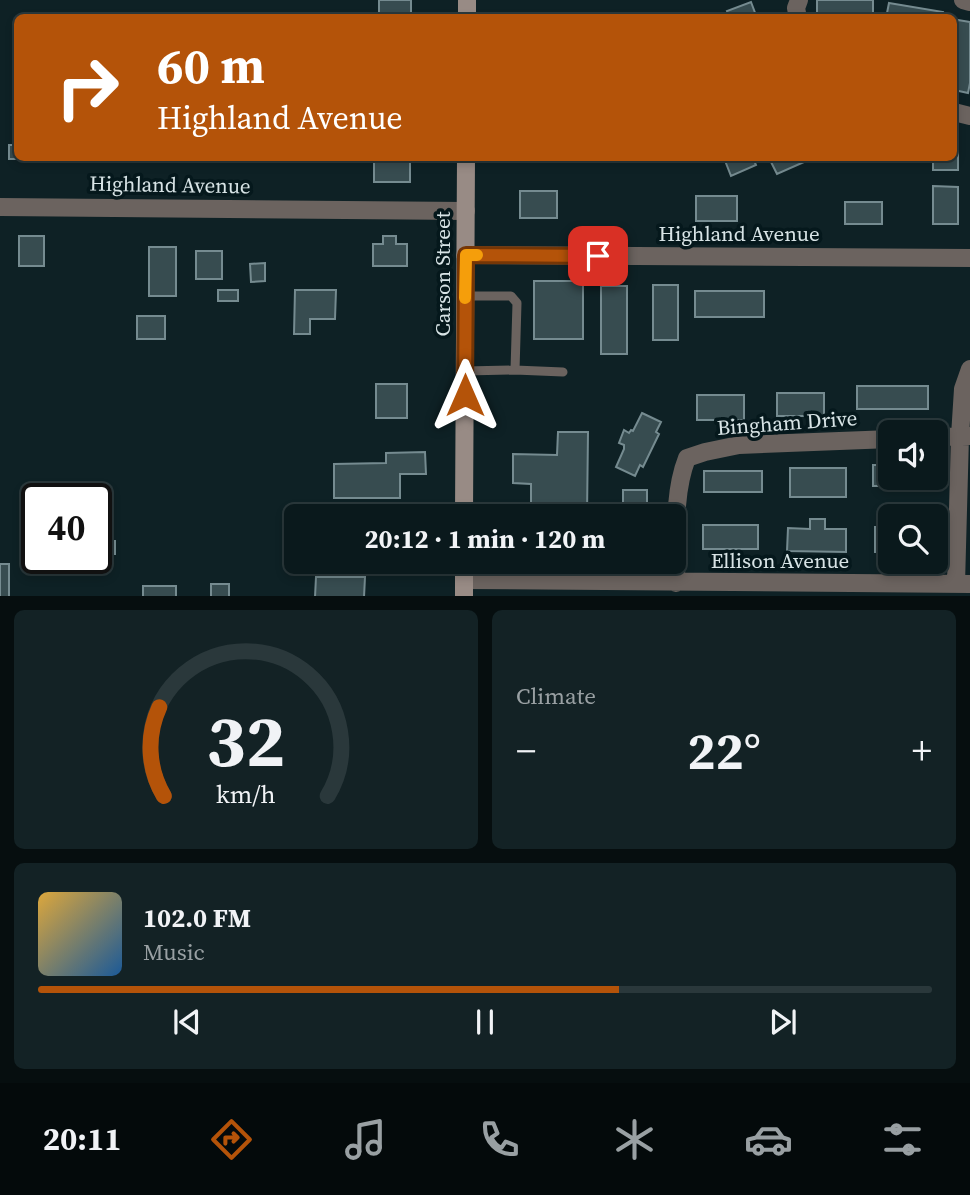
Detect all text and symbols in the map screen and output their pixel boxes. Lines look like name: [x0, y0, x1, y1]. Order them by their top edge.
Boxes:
text: 60 m: [157, 32, 265, 99]
icon: right: [42, 42, 133, 133]
text: Highland Avenue: [157, 96, 403, 140]
street label: Highland Avenue: [89, 169, 251, 200]
street label: Carson Street: [428, 211, 457, 337]
street label: Highland Avenue: [658, 219, 820, 248]
pin: [568, 226, 628, 286]
icon: arrive: [579, 237, 617, 275]
position arrow: [428, 358, 502, 432]
street label: Bingham Drive: [716, 403, 858, 442]
map controls: [878, 420, 948, 574]
button: sound: [878, 420, 948, 490]
speed limit sign: 40: [21, 483, 112, 574]
button: search: [878, 504, 948, 574]
text: 20:12 · 1 min · 120 m: [365, 521, 605, 557]
street label: Ellison Avenue: [711, 546, 849, 575]
text: Climate: [516, 680, 596, 712]
text: 32: [207, 691, 285, 790]
text: 22°: [687, 715, 761, 786]
text: −: [516, 725, 536, 777]
text: +: [912, 725, 932, 777]
text: km/h: [216, 776, 276, 810]
text: 102.0 FM: [143, 900, 251, 936]
text: Music: [143, 936, 205, 968]
icon: previous: [168, 1003, 206, 1041]
icon: pause: [466, 1003, 504, 1041]
icon: next: [764, 1003, 802, 1041]
icon: directions: [207, 1115, 256, 1164]
icon: music: [341, 1115, 390, 1164]
icon: phone: [475, 1115, 524, 1164]
icon: climate: [610, 1115, 659, 1164]
icon: car: [744, 1115, 793, 1164]
icon: filters: [878, 1115, 927, 1164]
text: 20:11: [43, 1117, 122, 1161]

